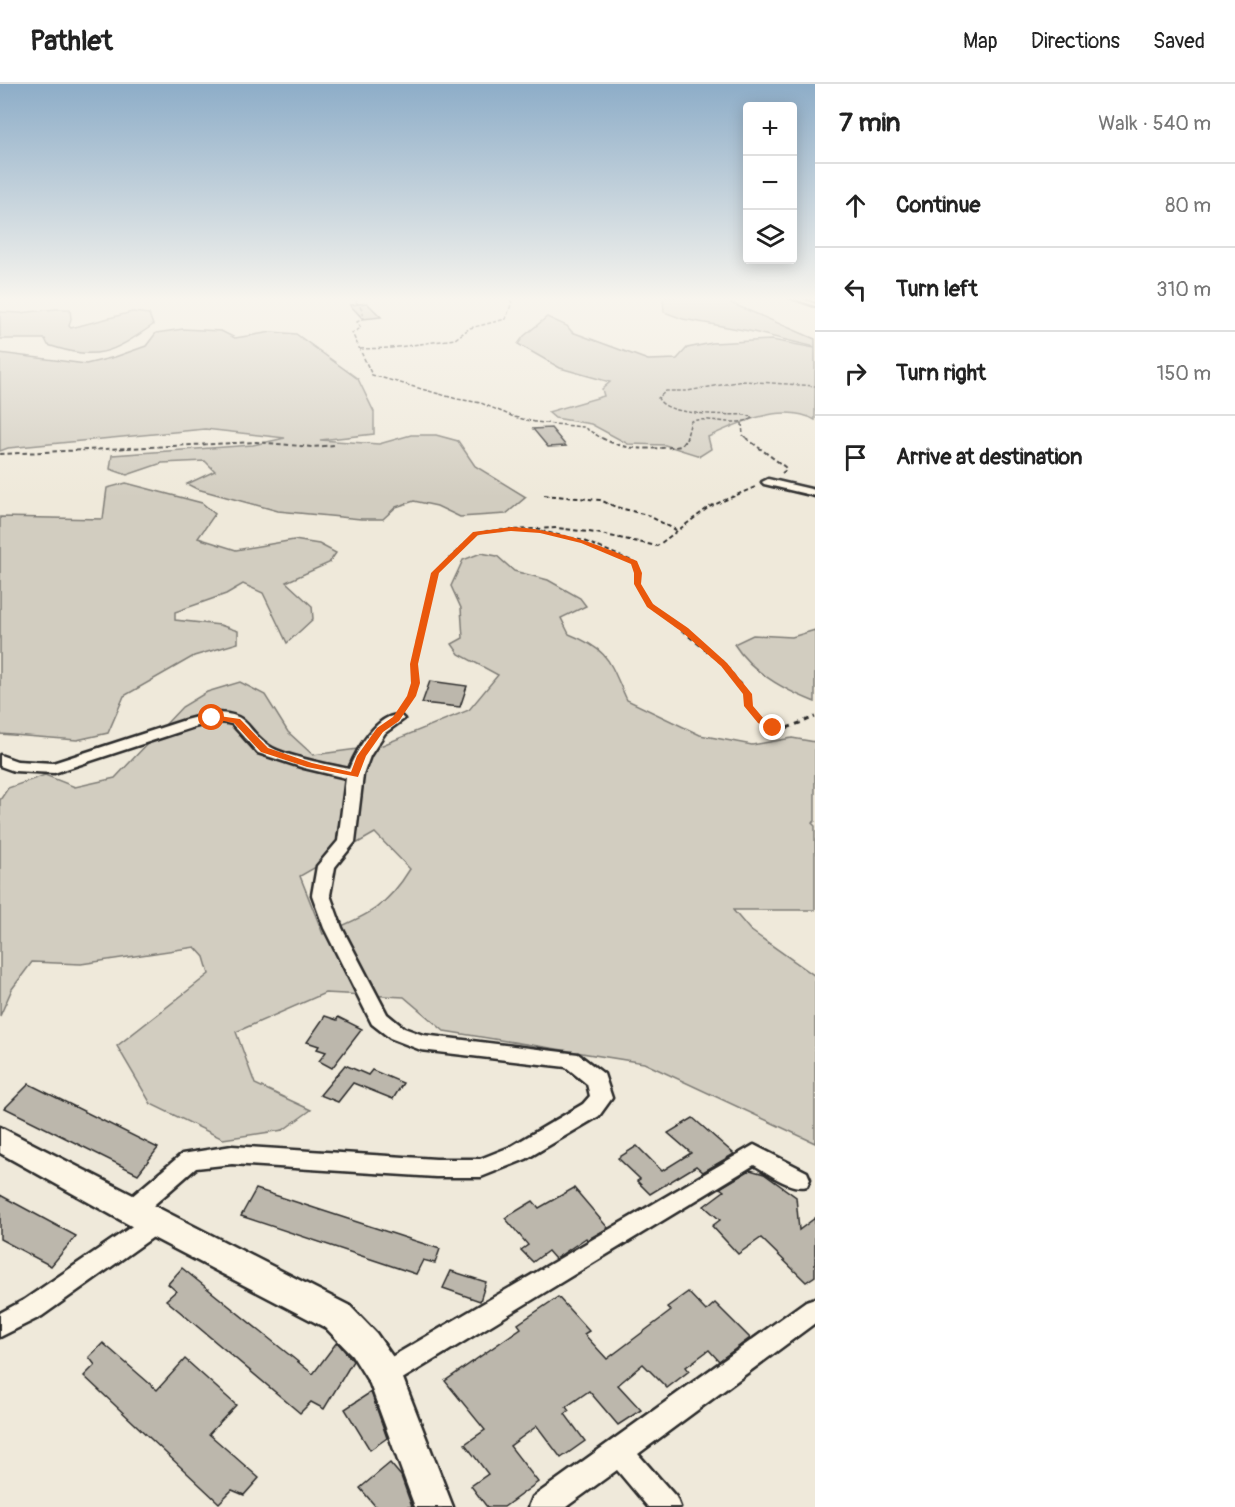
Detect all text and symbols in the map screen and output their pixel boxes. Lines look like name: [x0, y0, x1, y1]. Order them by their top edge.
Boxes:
text: Pathlet: [30, 24, 113, 59]
text: Map: [963, 28, 998, 55]
text: Directions: [1031, 28, 1120, 55]
text: Saved: [1153, 28, 1205, 55]
map controls: [743, 102, 797, 264]
button: +: [743, 102, 797, 156]
text: 7 min: [839, 107, 901, 139]
text: Walk · 540 m: [1098, 111, 1211, 136]
button: −: [743, 156, 797, 210]
icon: ahead: [839, 189, 872, 222]
text: Continue: [896, 191, 980, 219]
text: 80 m: [1165, 193, 1211, 218]
button: layers: [743, 210, 797, 264]
icon: left: [839, 273, 872, 306]
text: Turn left: [896, 275, 978, 303]
text: 310 m: [1156, 277, 1211, 302]
icon: right: [839, 357, 872, 390]
text: Turn right: [896, 359, 986, 387]
text: 150 m: [1157, 361, 1211, 386]
icon: arrive: [839, 441, 872, 474]
text: Arrive at destination: [896, 443, 1082, 471]
route start: [198, 704, 224, 730]
route end: [759, 714, 785, 740]

